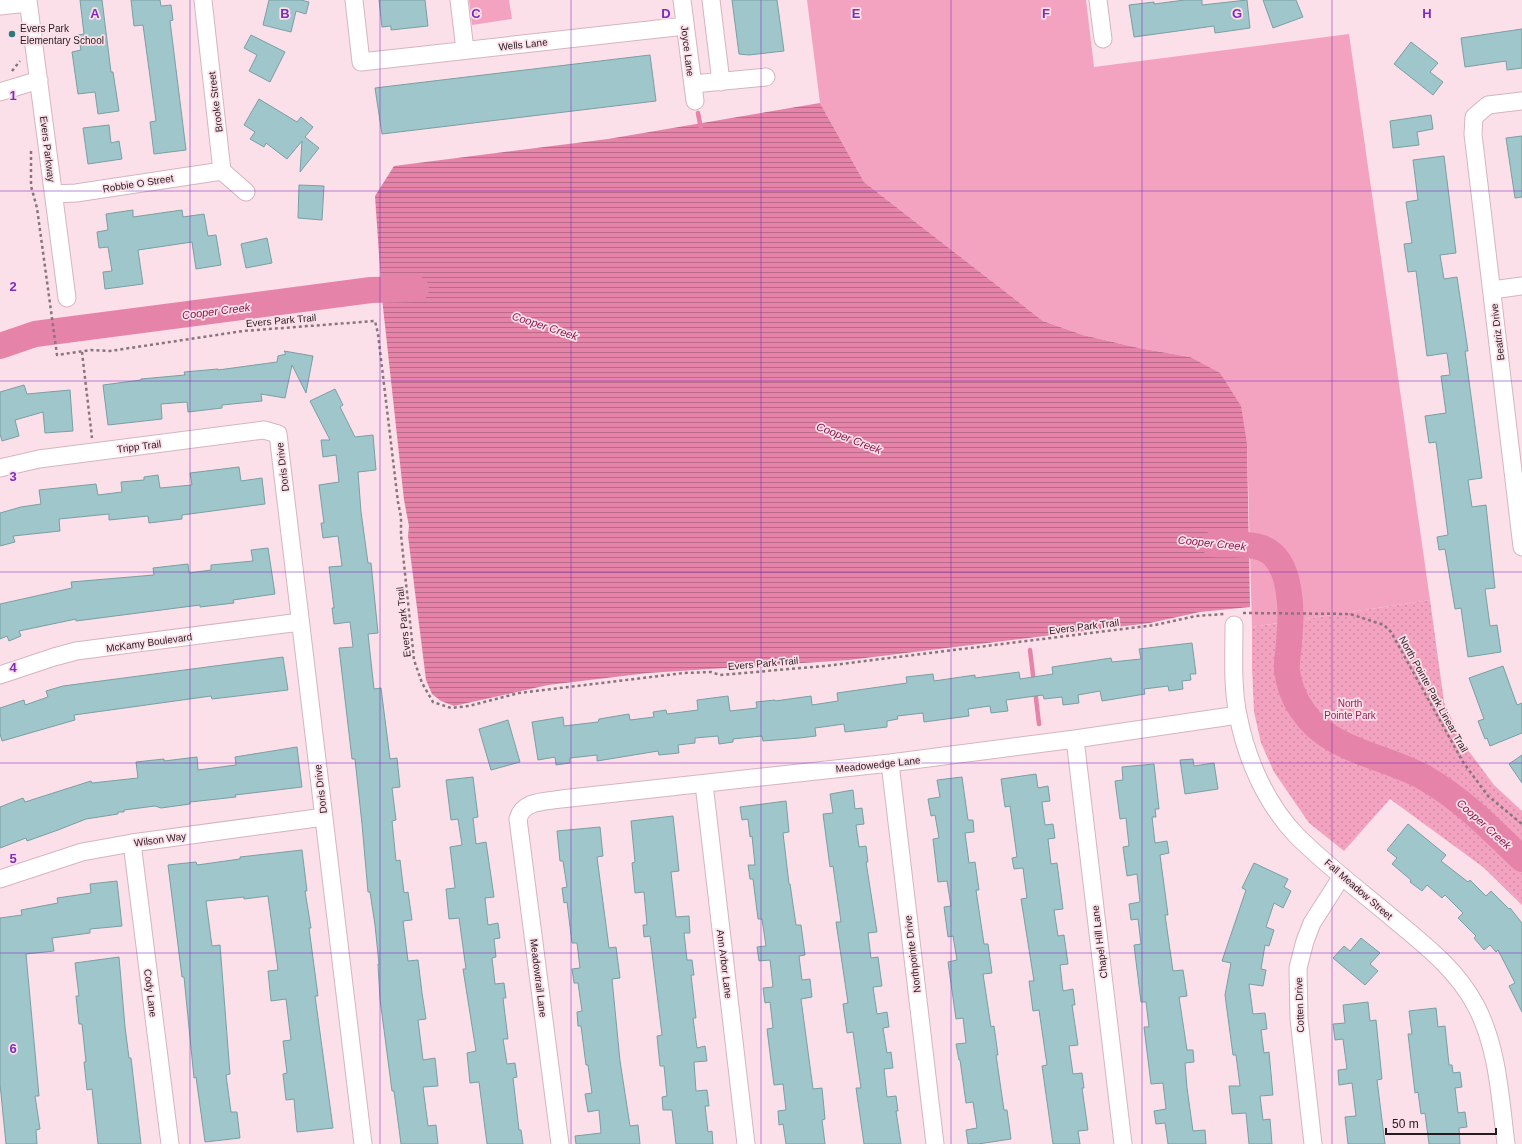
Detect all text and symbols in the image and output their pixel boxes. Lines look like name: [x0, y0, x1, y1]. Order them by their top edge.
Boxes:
text: A: [90, 6, 100, 21]
text: B: [280, 6, 290, 21]
text: C: [471, 6, 481, 21]
text: D: [661, 6, 671, 21]
text: E: [852, 6, 861, 21]
text: F: [1042, 6, 1050, 21]
text: G: [1232, 6, 1242, 21]
text: H: [1422, 6, 1432, 21]
place label: Evers Park Elementary School: [20, 23, 104, 46]
street label: Joyce Lane: [679, 25, 696, 78]
marker: Evers Park Elementary School: [7, 29, 17, 39]
street label: Wells Lane: [498, 36, 549, 53]
street label: Brooke Street: [206, 71, 225, 133]
text: 1: [9, 88, 17, 103]
street label: Evers Parkway: [38, 115, 57, 183]
street label: Robbie O Street: [102, 172, 175, 195]
text: 2: [9, 279, 17, 294]
water label: Cooper Creek: [181, 301, 251, 321]
street label: Beatriz Drive: [1488, 302, 1506, 361]
water label: Cooper Creek: [511, 310, 580, 342]
street label: Evers Park Trail: [245, 312, 317, 329]
water label: Cooper Creek: [815, 420, 884, 456]
street label: Tripp Trail: [117, 438, 162, 455]
street label: Doris Drive: [274, 441, 291, 492]
text: 3: [9, 469, 17, 484]
water label: Cooper Creek: [1177, 533, 1247, 553]
street label: Evers Park Trail: [394, 586, 413, 658]
street label: Evers Park Trail: [1048, 617, 1120, 636]
street label: McKamy Boulevard: [105, 631, 193, 654]
street label: North Pointe Park Linear Trail: [1397, 634, 1470, 754]
street label: Evers Park Trail: [727, 655, 799, 672]
text: 4: [9, 660, 17, 675]
park label: North Pointe Park: [1324, 698, 1377, 721]
street label: Meadowedge Lane: [835, 755, 921, 774]
street label: Doris Drive: [312, 763, 329, 814]
water label: Cooper Creek: [1455, 797, 1514, 852]
street label: Wilson Way: [133, 830, 187, 849]
text: 5: [9, 851, 17, 866]
street label: Fall Meadow Street: [1323, 857, 1395, 922]
street label: Chapel Hill Lane: [1090, 904, 1109, 979]
street label: Northpointe Drive: [902, 914, 923, 993]
street label: Ann Arbor Lane: [715, 929, 734, 1000]
street label: Meadowtrail Lane: [528, 938, 549, 1018]
street label: Cody Lane: [142, 968, 159, 1018]
street label: Cotten Drive: [1293, 977, 1306, 1033]
text: 6: [9, 1041, 17, 1056]
scale bar: [1386, 1110, 1496, 1136]
text: 50 m: [1392, 1117, 1419, 1131]

